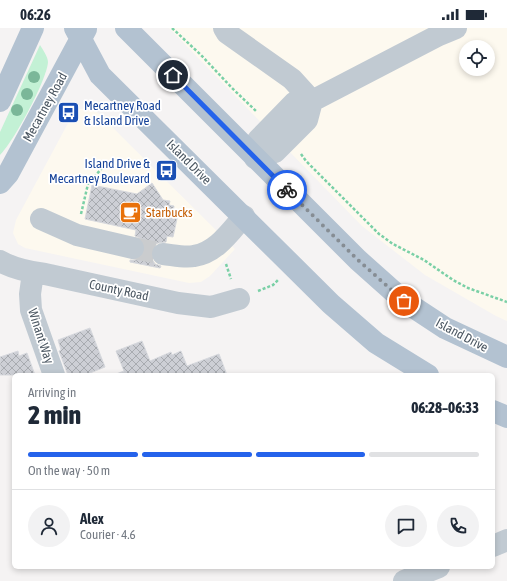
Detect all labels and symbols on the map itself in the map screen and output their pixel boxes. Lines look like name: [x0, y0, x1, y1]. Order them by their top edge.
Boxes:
pin: [156, 58, 190, 92]
street label: Mecartney Road: [20, 70, 70, 144]
place label: Mecartney Road & Island Drive: [84, 98, 161, 128]
bus stop icon: Mecartney Road & Island Drive: [55, 99, 81, 125]
street label: Island Drive: [164, 137, 214, 187]
place label: Island Drive & Mecartney Boulevard: [49, 156, 150, 186]
bus stop icon: Island Drive & Mecartney Boulevard: [153, 157, 179, 183]
courier: [267, 170, 307, 210]
cafe icon: Starbucks: [118, 199, 144, 225]
place label: Starbucks: [146, 205, 193, 220]
street label: County Road: [88, 276, 150, 304]
pin: [387, 284, 421, 318]
street label: Winant Way: [25, 307, 57, 366]
street label: Island Drive: [433, 315, 491, 355]

